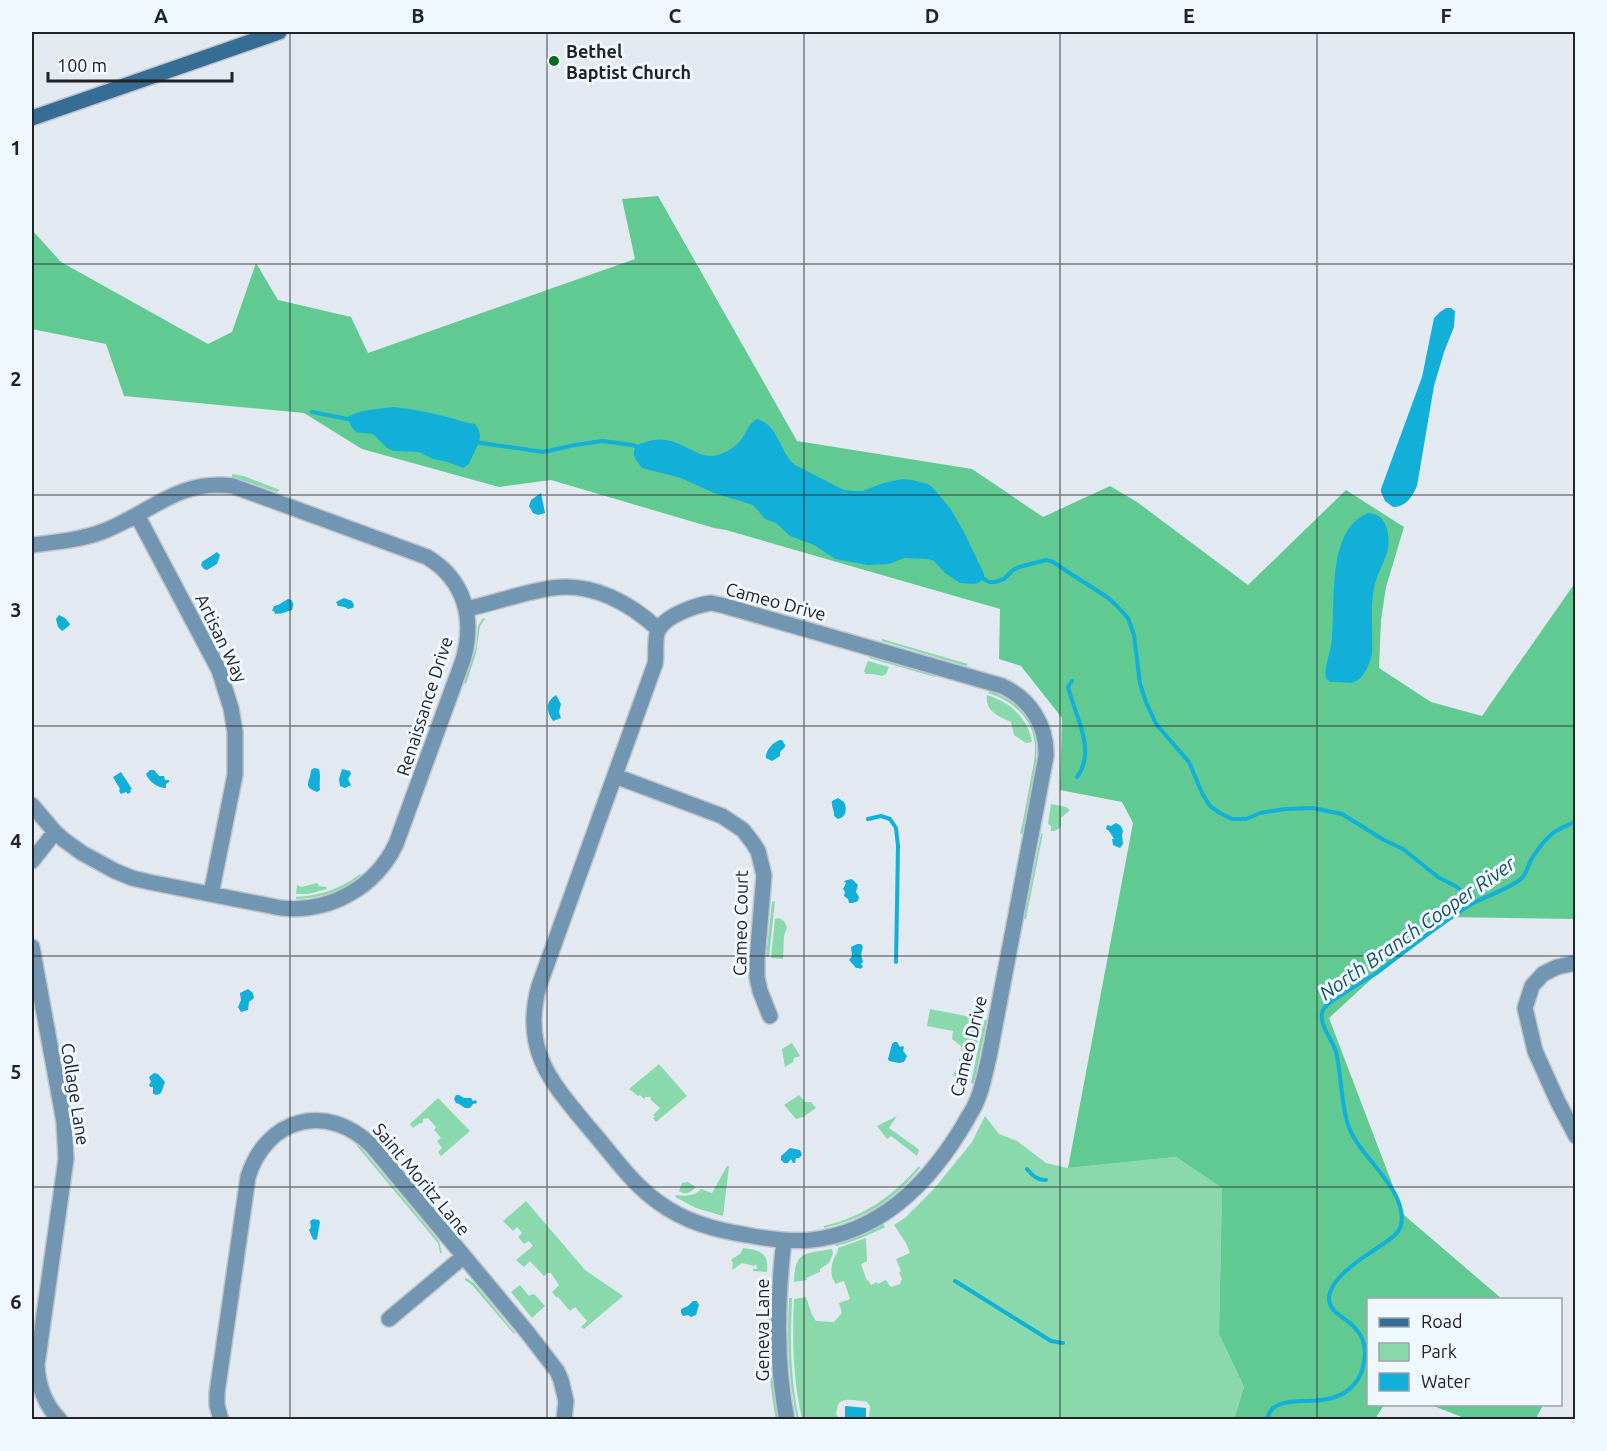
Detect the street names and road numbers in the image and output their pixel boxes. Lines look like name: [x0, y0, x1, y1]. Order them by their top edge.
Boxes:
street label: Cameo Drive: [724, 578, 828, 624]
street label: Artisan Way: [192, 591, 252, 686]
street label: Renaissance Drive: [392, 634, 456, 778]
street label: Cameo Court: [729, 870, 751, 976]
street label: Cameo Drive: [946, 994, 990, 1098]
street label: Collage Lane: [58, 1041, 94, 1147]
street label: Saint Moritz Lane: [369, 1119, 475, 1239]
street label: Geneva Lane: [752, 1279, 772, 1381]

